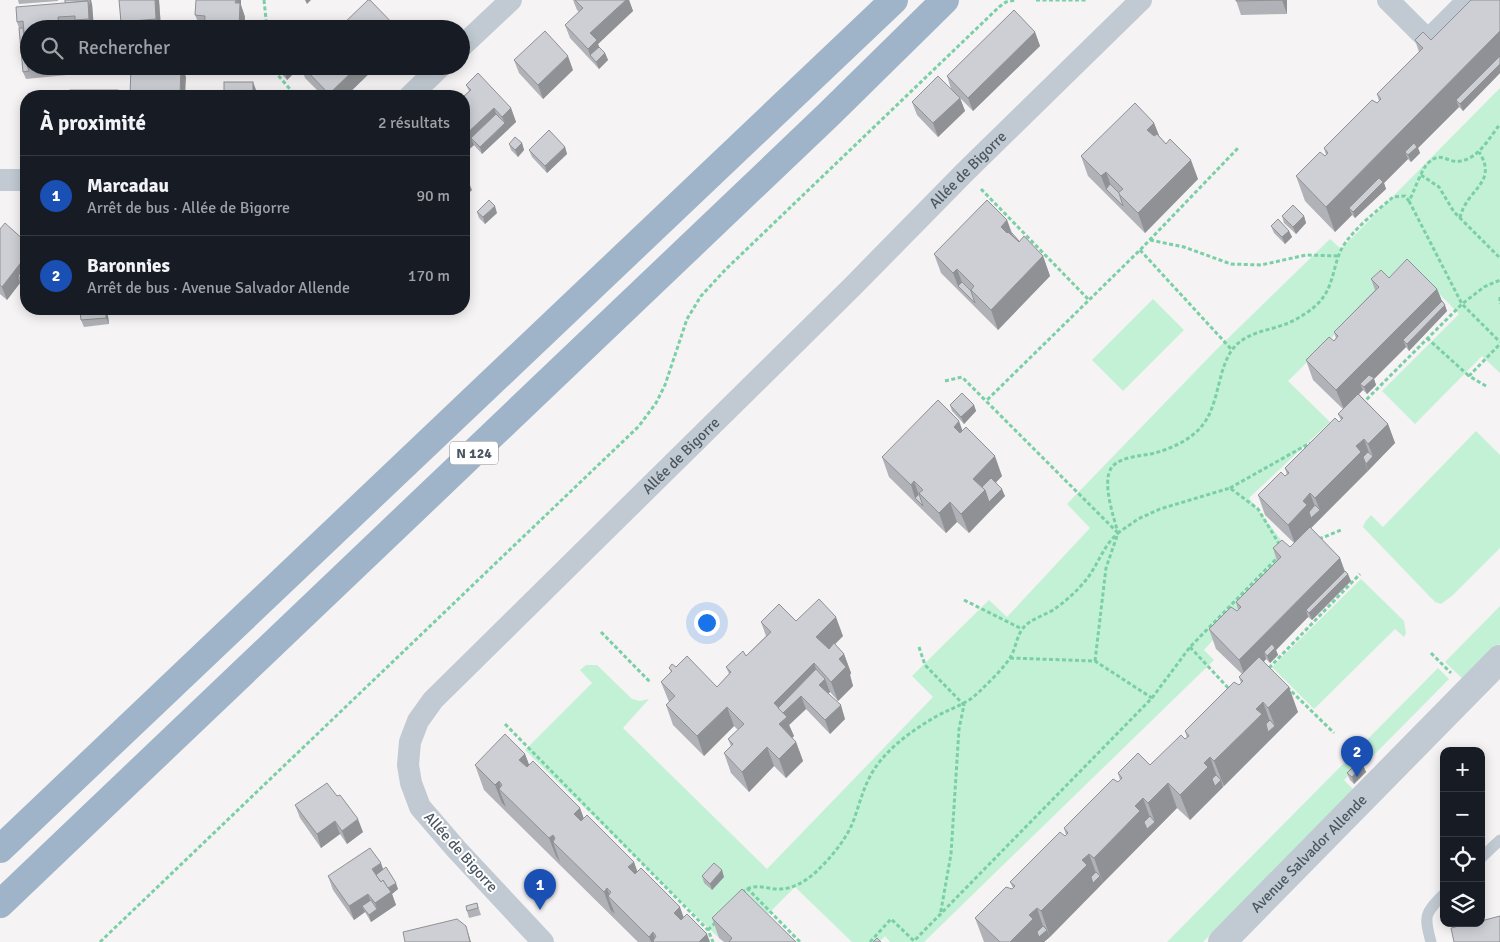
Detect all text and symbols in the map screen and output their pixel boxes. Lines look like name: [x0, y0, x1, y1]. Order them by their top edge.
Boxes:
search box: [20, 20, 470, 75]
icon: search: [38, 34, 66, 62]
text: Rechercher: [78, 36, 170, 60]
text: À proximité: [40, 110, 146, 136]
text: 2 résultats: [378, 113, 450, 133]
street label: Allée de Bigorre: [925, 127, 1010, 212]
text: Marcadau: [87, 174, 169, 198]
text: 1: [52, 186, 60, 206]
text: 90 m: [416, 186, 450, 206]
text: Arrêt de bus · Allée de Bigorre: [87, 198, 290, 218]
text: Baronnies: [87, 254, 170, 278]
text: 2: [52, 266, 60, 286]
text: 170 m: [408, 266, 450, 286]
text: Arrêt de bus · Avenue Salvador Allende: [87, 278, 350, 298]
street label: Allée de Bigorre: [638, 413, 723, 498]
road number: N 124: [450, 442, 498, 464]
your location: [694, 610, 720, 636]
pin: 2: [1341, 736, 1373, 777]
map controls: [1440, 747, 1485, 927]
button: +: [1440, 747, 1485, 792]
street label: Avenue Salvador Allende: [1247, 791, 1371, 916]
button: −: [1440, 792, 1485, 837]
street label: Allée de Bigorre: [420, 808, 502, 896]
button: locate: [1440, 837, 1485, 882]
pin: 1: [524, 869, 556, 910]
button: layers: [1440, 882, 1485, 927]

